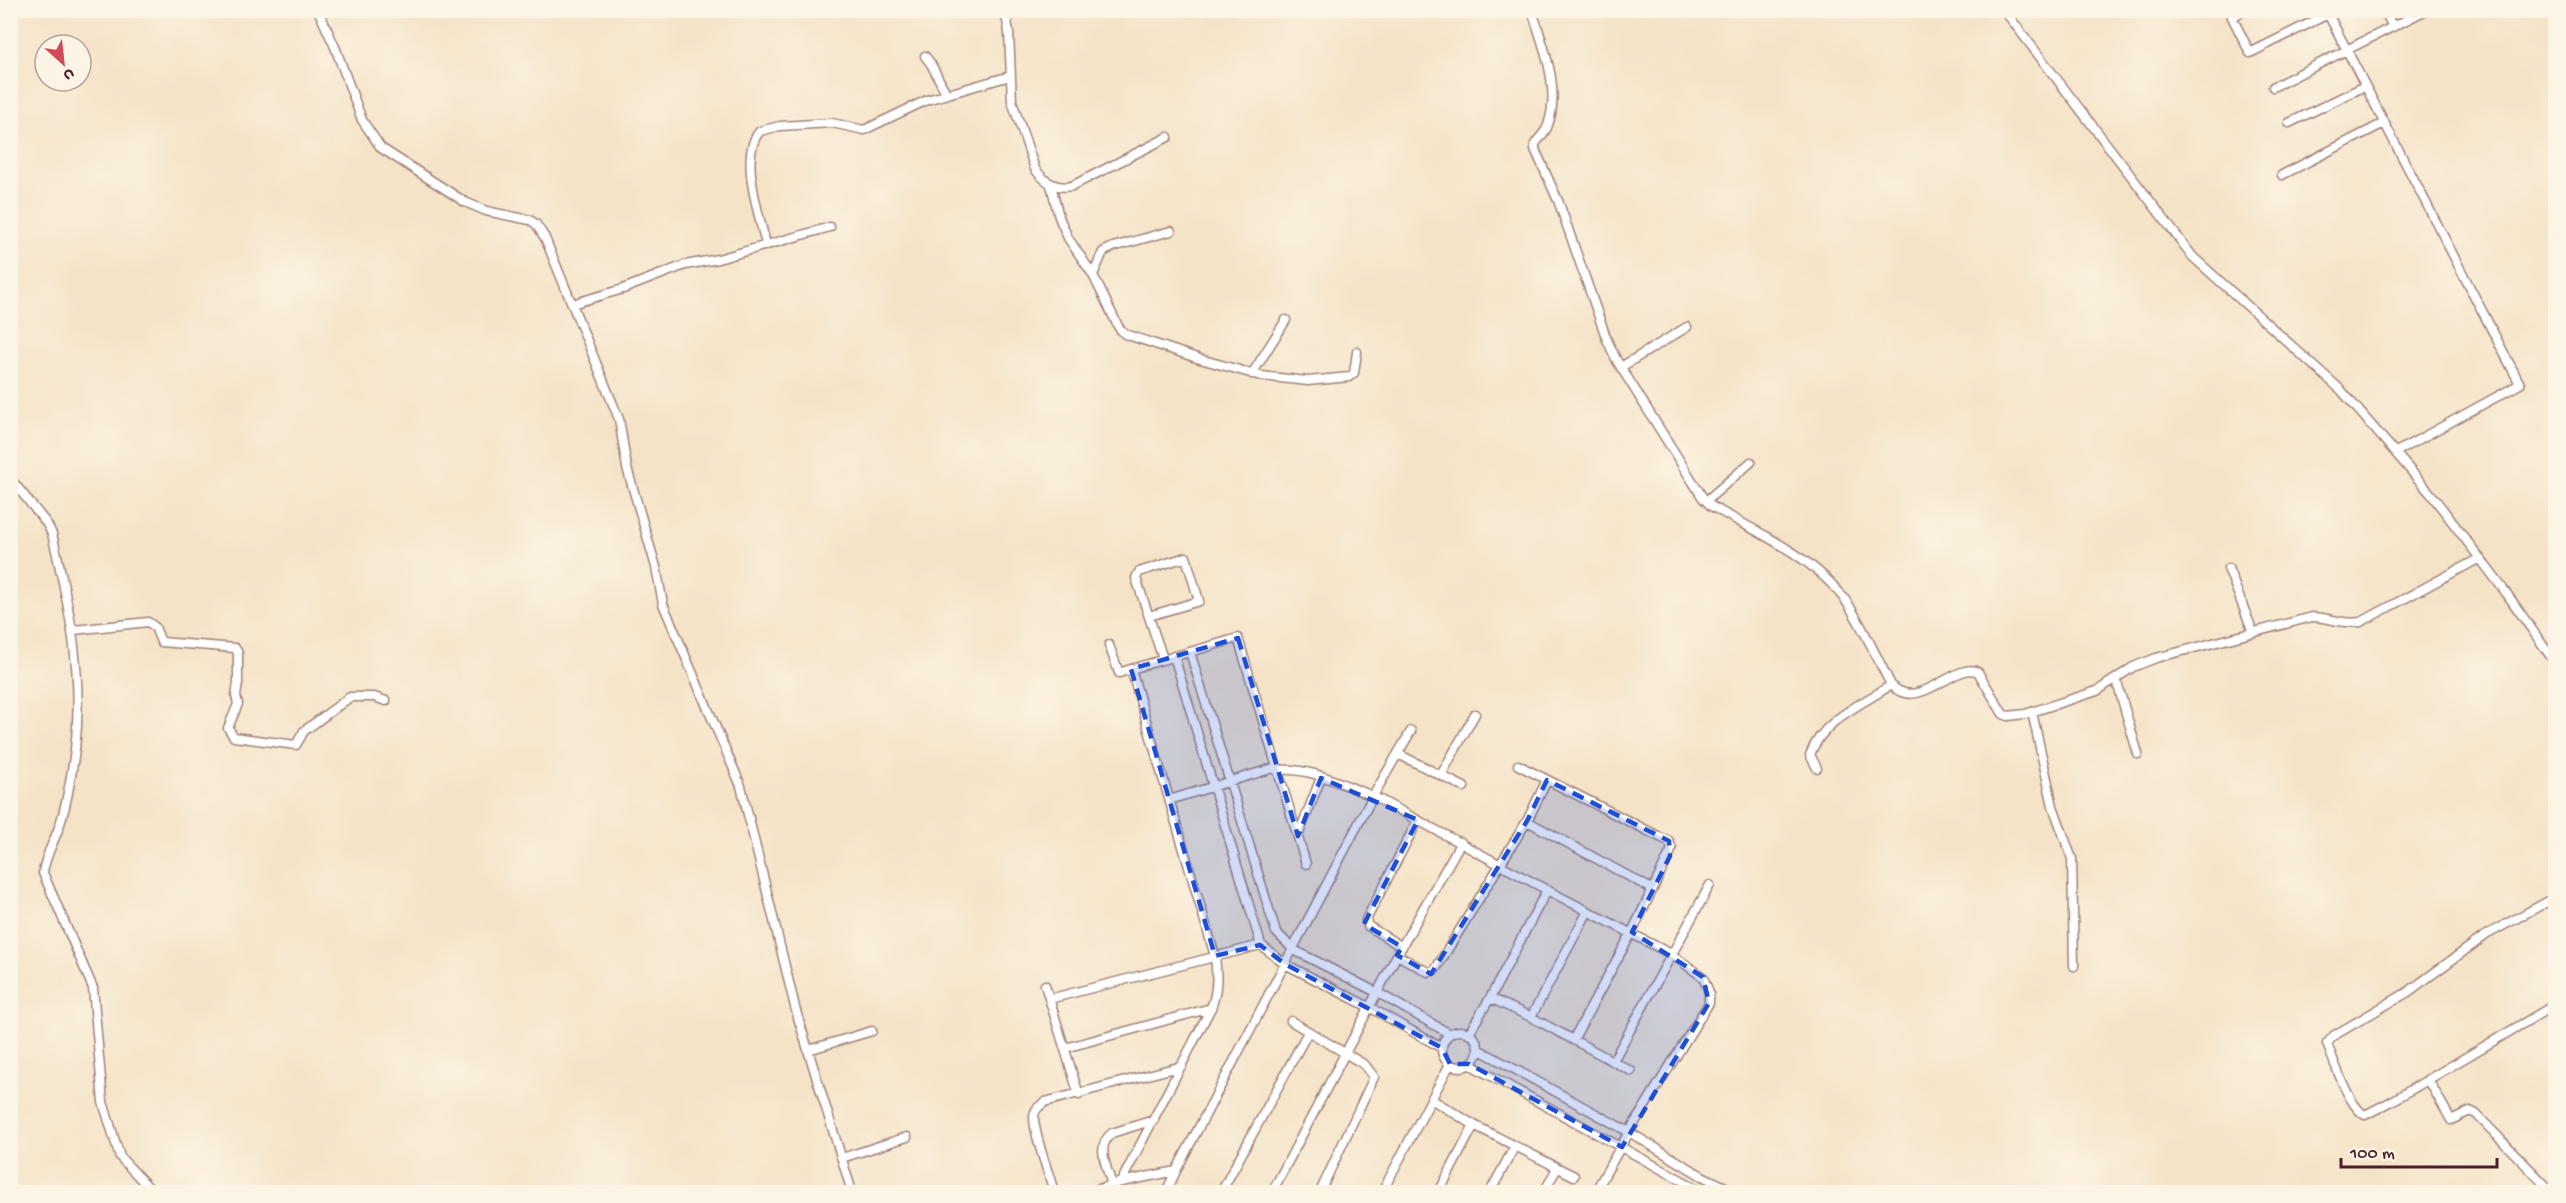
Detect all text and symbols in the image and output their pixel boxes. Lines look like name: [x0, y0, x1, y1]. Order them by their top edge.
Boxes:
north arrow: [33, 33, 93, 93]
text: U: [59, 63, 77, 84]
scale bar: [2341, 1131, 2497, 1169]
text: 100 m: [2349, 1144, 2395, 1165]

